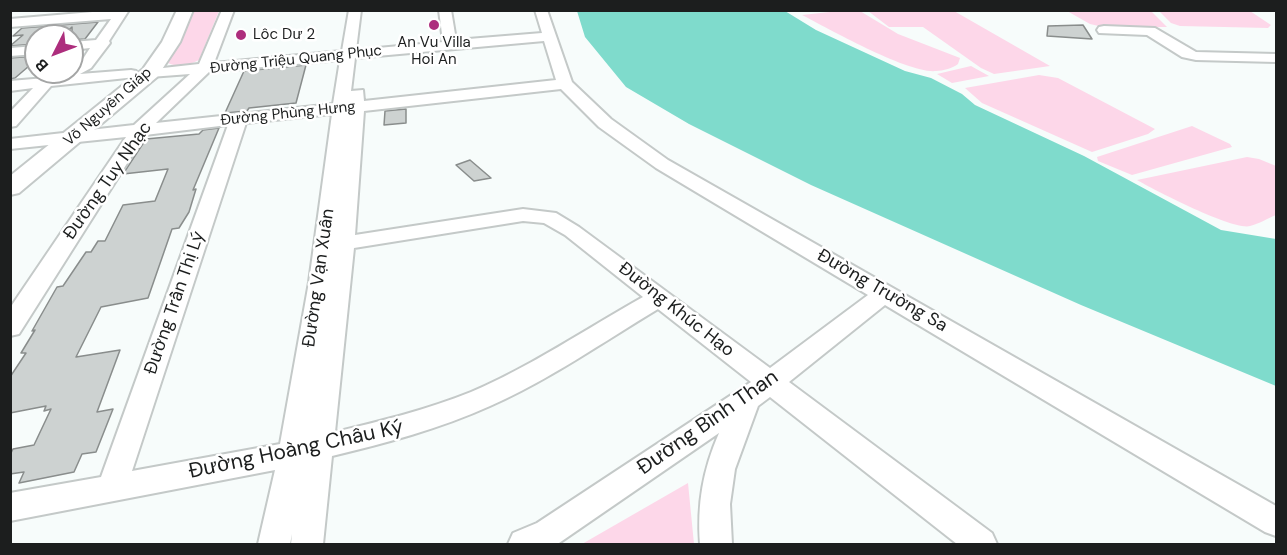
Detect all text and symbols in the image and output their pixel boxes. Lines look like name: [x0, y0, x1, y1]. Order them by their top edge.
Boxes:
marker: An Vu Villa Hoi An: [427, 18, 441, 32]
north arrow: [24, 24, 84, 84]
place label: Lôc Dư 2: [253, 26, 315, 44]
marker: Lôc Dư 2: [234, 28, 248, 42]
place label: An Vu Villa Hoi An: [397, 34, 471, 69]
street label: Đường Triệu Quang Phục: [209, 42, 383, 78]
text: B: [31, 54, 53, 76]
street label: Võ Nguyên Giáp: [60, 64, 156, 150]
street label: Đường Phùng Hưng: [220, 98, 356, 130]
street label: Đường Tuy Nhạc: [59, 118, 157, 244]
street label: Đường Vạn Xuân: [299, 207, 339, 349]
street label: Đường Trần Thị Lý: [140, 229, 210, 377]
street label: Đường Trường Sa: [813, 245, 951, 337]
street label: Đường Khúc Hạo: [614, 258, 738, 362]
street label: Đường Bình Than: [633, 365, 783, 481]
street label: Đường Hoàng Châu Ký: [186, 415, 406, 485]

